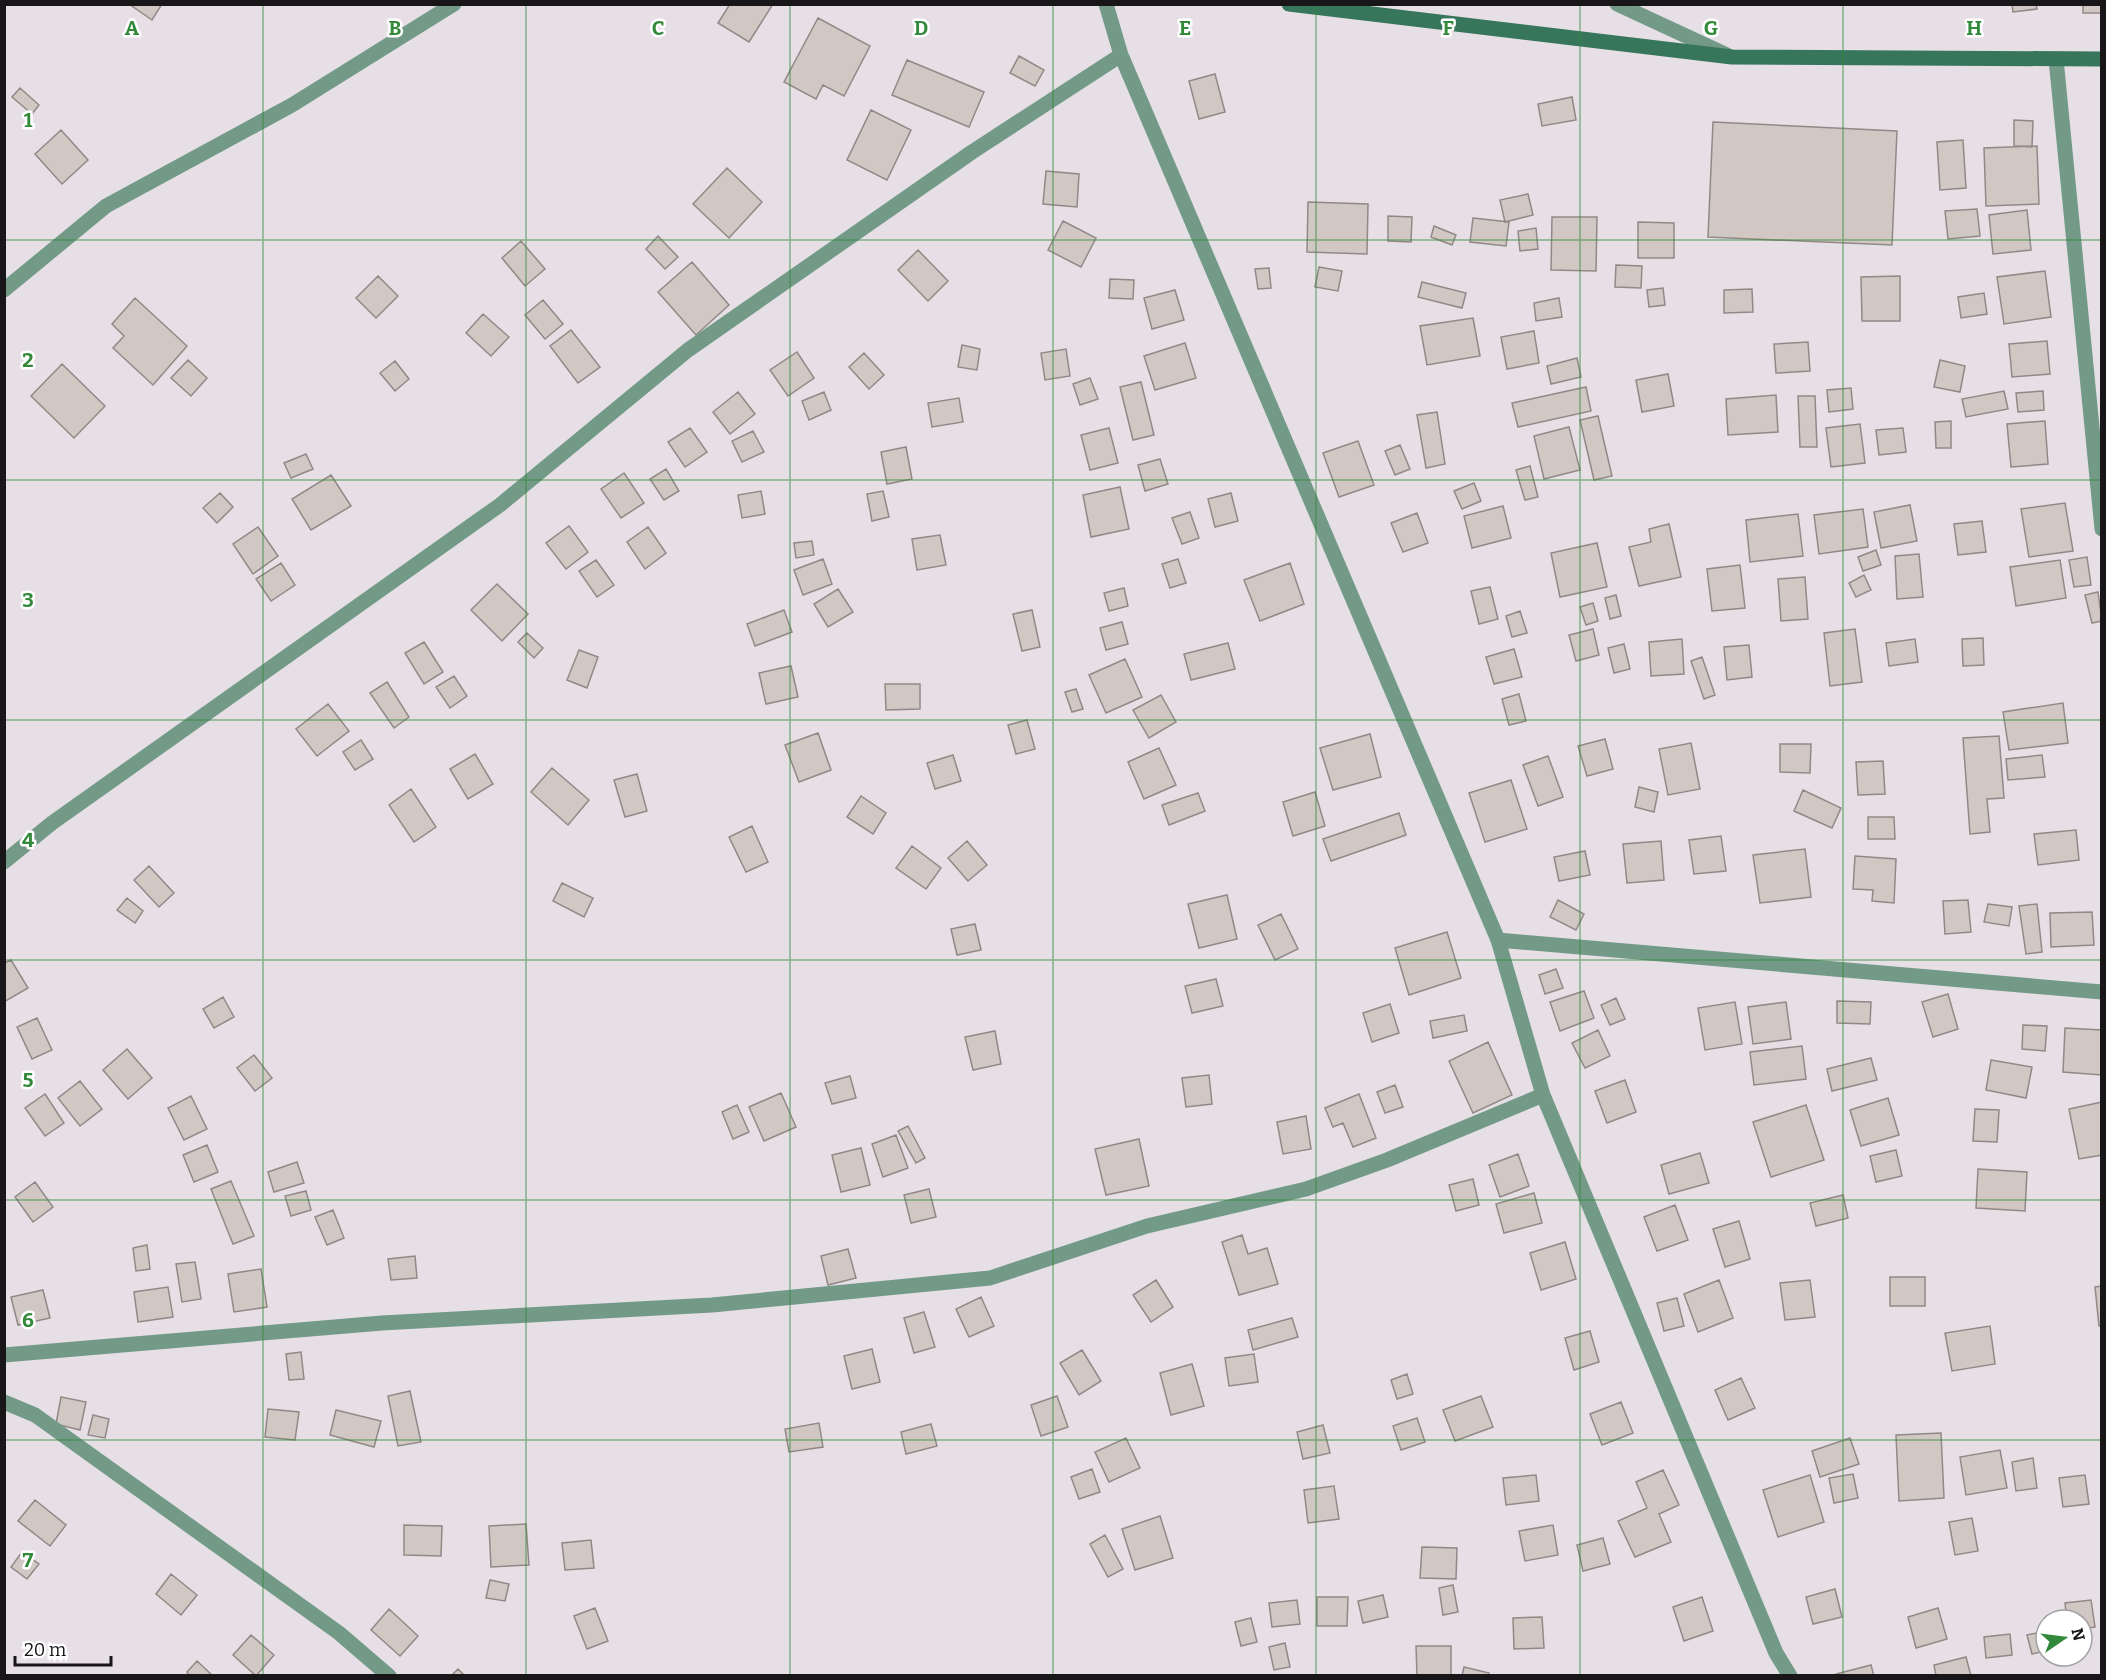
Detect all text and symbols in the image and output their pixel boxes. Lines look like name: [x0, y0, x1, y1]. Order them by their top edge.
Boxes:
text: A: [125, 16, 140, 40]
text: B: [389, 16, 402, 40]
text: C: [652, 16, 664, 40]
text: D: [914, 16, 928, 40]
text: E: [1179, 16, 1191, 40]
text: F: [1442, 16, 1454, 40]
text: G: [1704, 16, 1718, 40]
text: H: [1966, 16, 1982, 40]
text: 1: [24, 108, 33, 132]
text: 2: [22, 348, 34, 372]
text: 3: [22, 588, 34, 612]
text: 4: [22, 828, 34, 852]
text: 5: [23, 1068, 34, 1092]
text: 6: [22, 1308, 34, 1332]
text: 7: [23, 1548, 34, 1572]
north arrow: [2034, 1608, 2094, 1668]
text: N: [2067, 1626, 2089, 1643]
scale bar: [15, 1629, 111, 1667]
text: 20 m: [24, 1639, 66, 1661]

